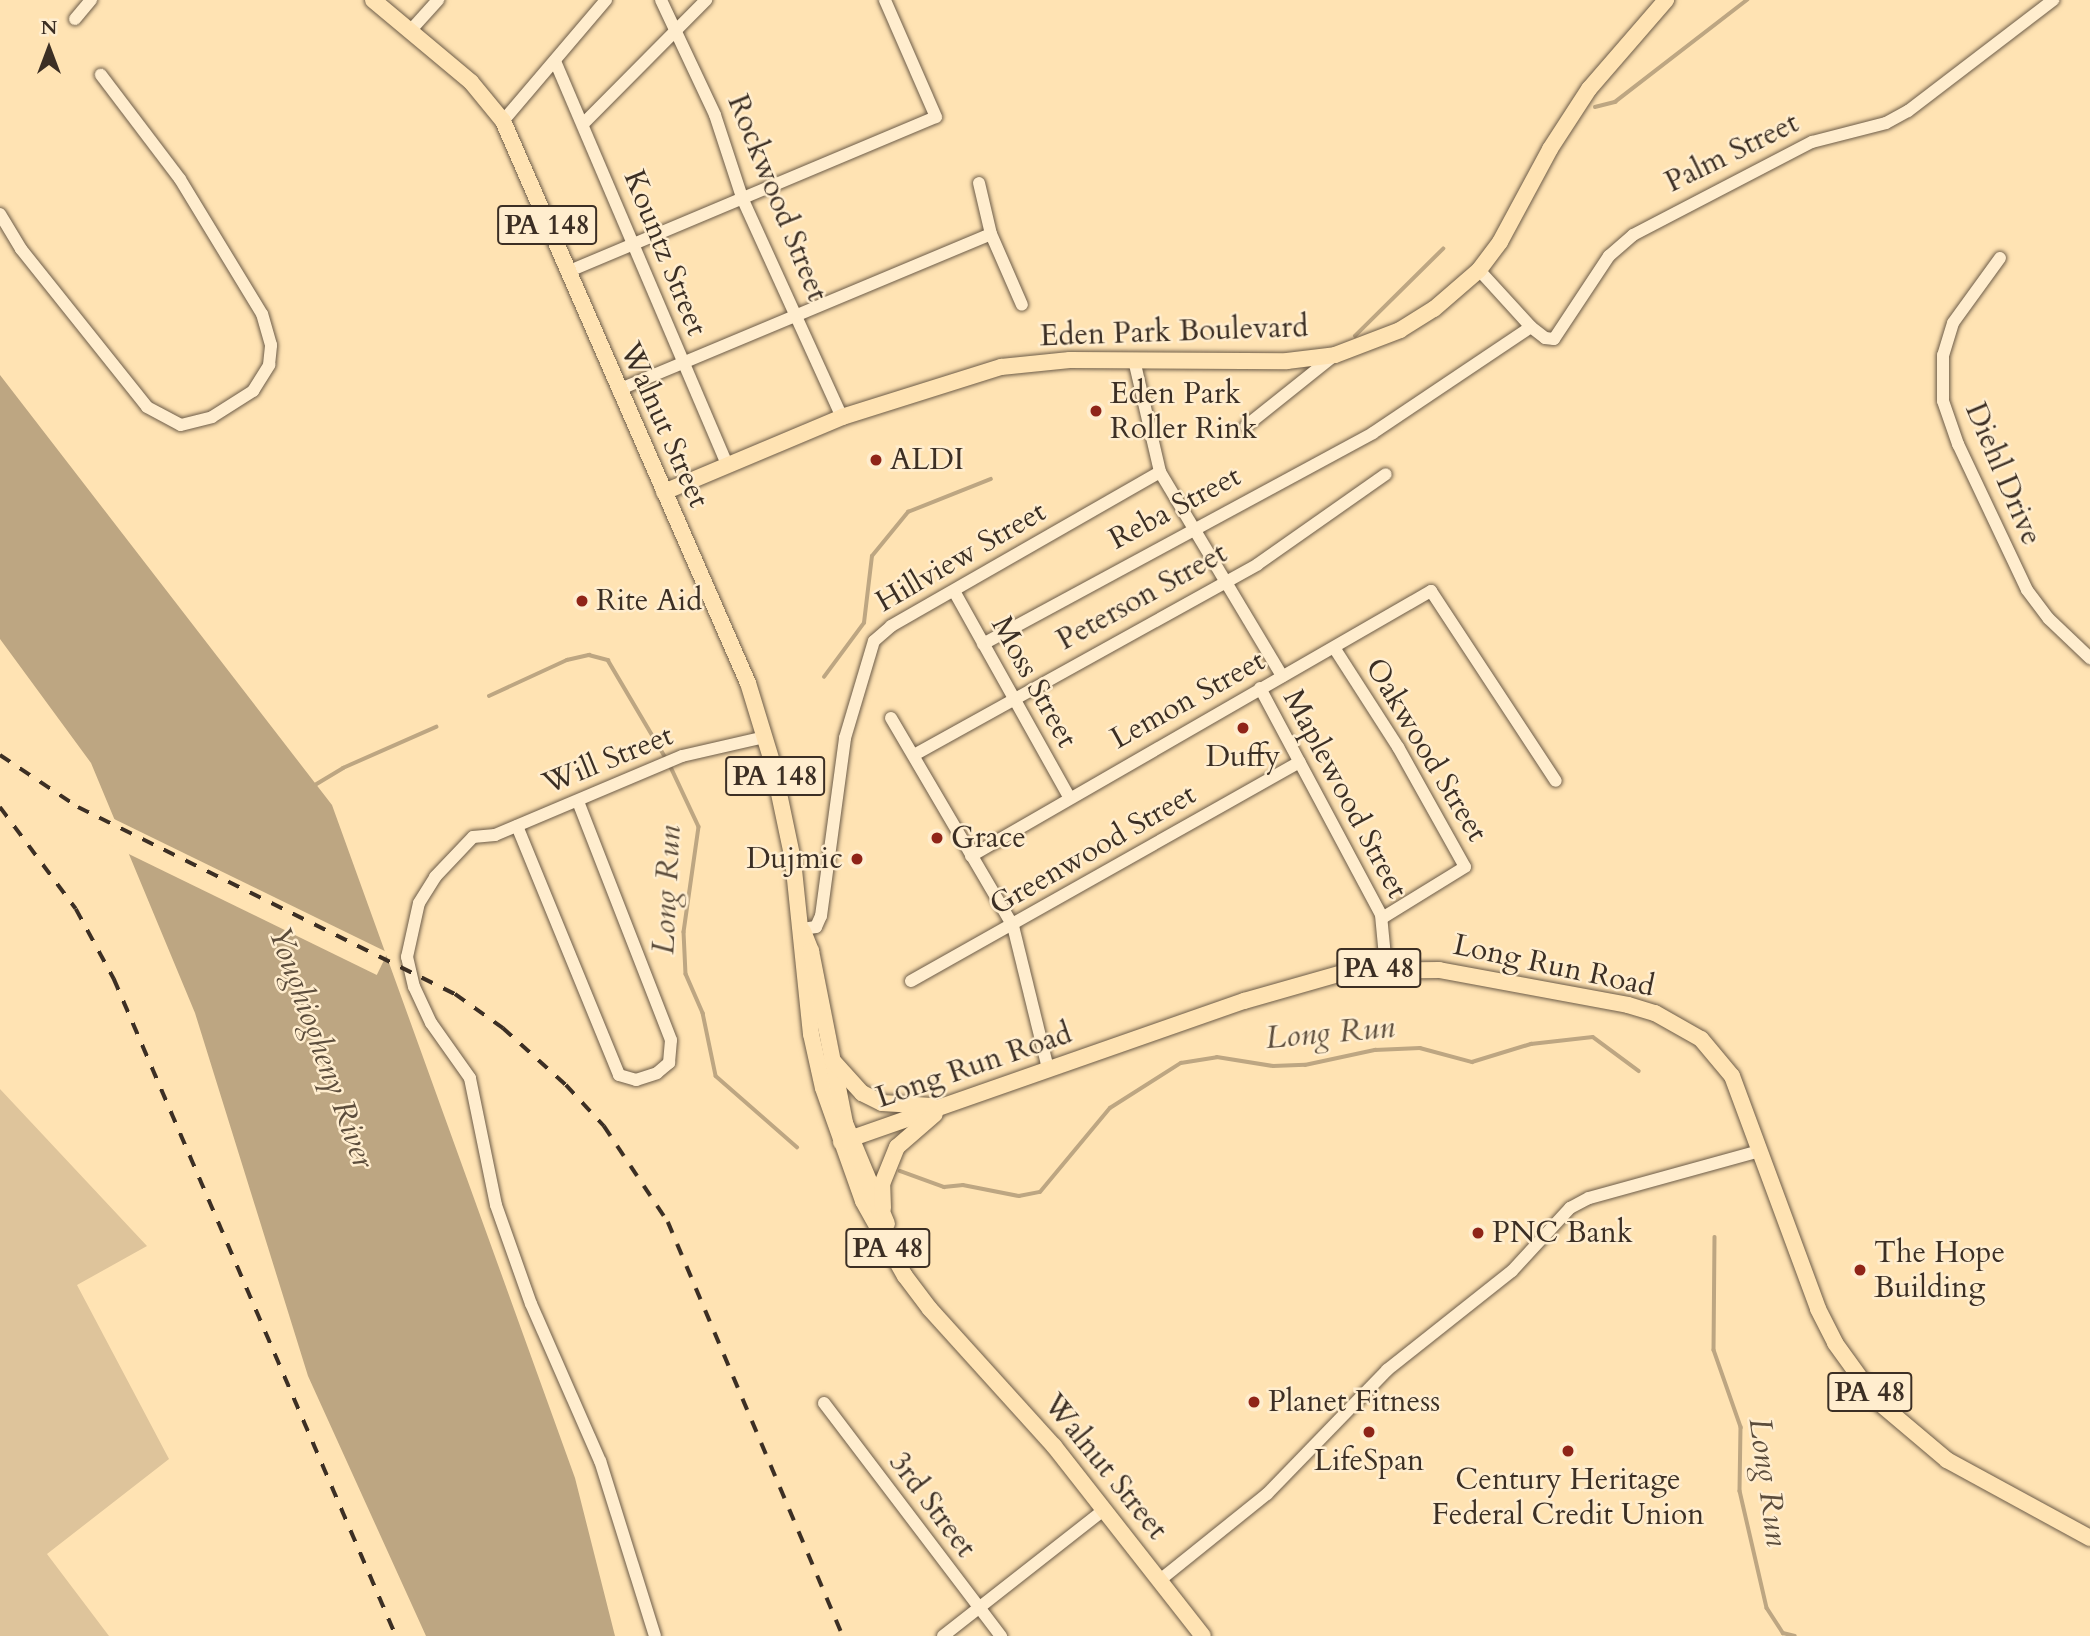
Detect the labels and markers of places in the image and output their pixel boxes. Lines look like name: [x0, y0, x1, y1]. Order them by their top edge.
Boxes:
place label: Eden Park Roller Rink: [1110, 376, 1257, 446]
marker: Eden Park Roller Rink: [1088, 403, 1104, 419]
place label: ALDI: [890, 442, 964, 478]
marker: ALDI: [868, 452, 884, 468]
place label: Rite Aid: [596, 583, 702, 619]
marker: Rite Aid: [574, 593, 590, 609]
marker: Duffy: [1235, 720, 1251, 736]
place label: Duffy: [1206, 739, 1280, 775]
place label: Grace: [951, 820, 1026, 856]
marker: Grace: [929, 830, 945, 846]
place label: Dujmic: [746, 841, 843, 877]
marker: Dujmic: [849, 851, 865, 867]
place label: PNC Bank: [1492, 1215, 1633, 1251]
marker: PNC Bank: [1470, 1225, 1486, 1241]
place label: The Hope Building: [1874, 1235, 2005, 1306]
marker: The Hope Building: [1852, 1262, 1868, 1278]
place label: Planet Fitness: [1268, 1384, 1440, 1420]
marker: Planet Fitness: [1246, 1394, 1262, 1410]
marker: LifeSpan: [1361, 1424, 1377, 1440]
place label: LifeSpan: [1314, 1443, 1424, 1479]
marker: Century Heritage Federal Credit Union: [1560, 1443, 1576, 1459]
place label: Century Heritage Federal Credit Union: [1432, 1462, 1704, 1532]

